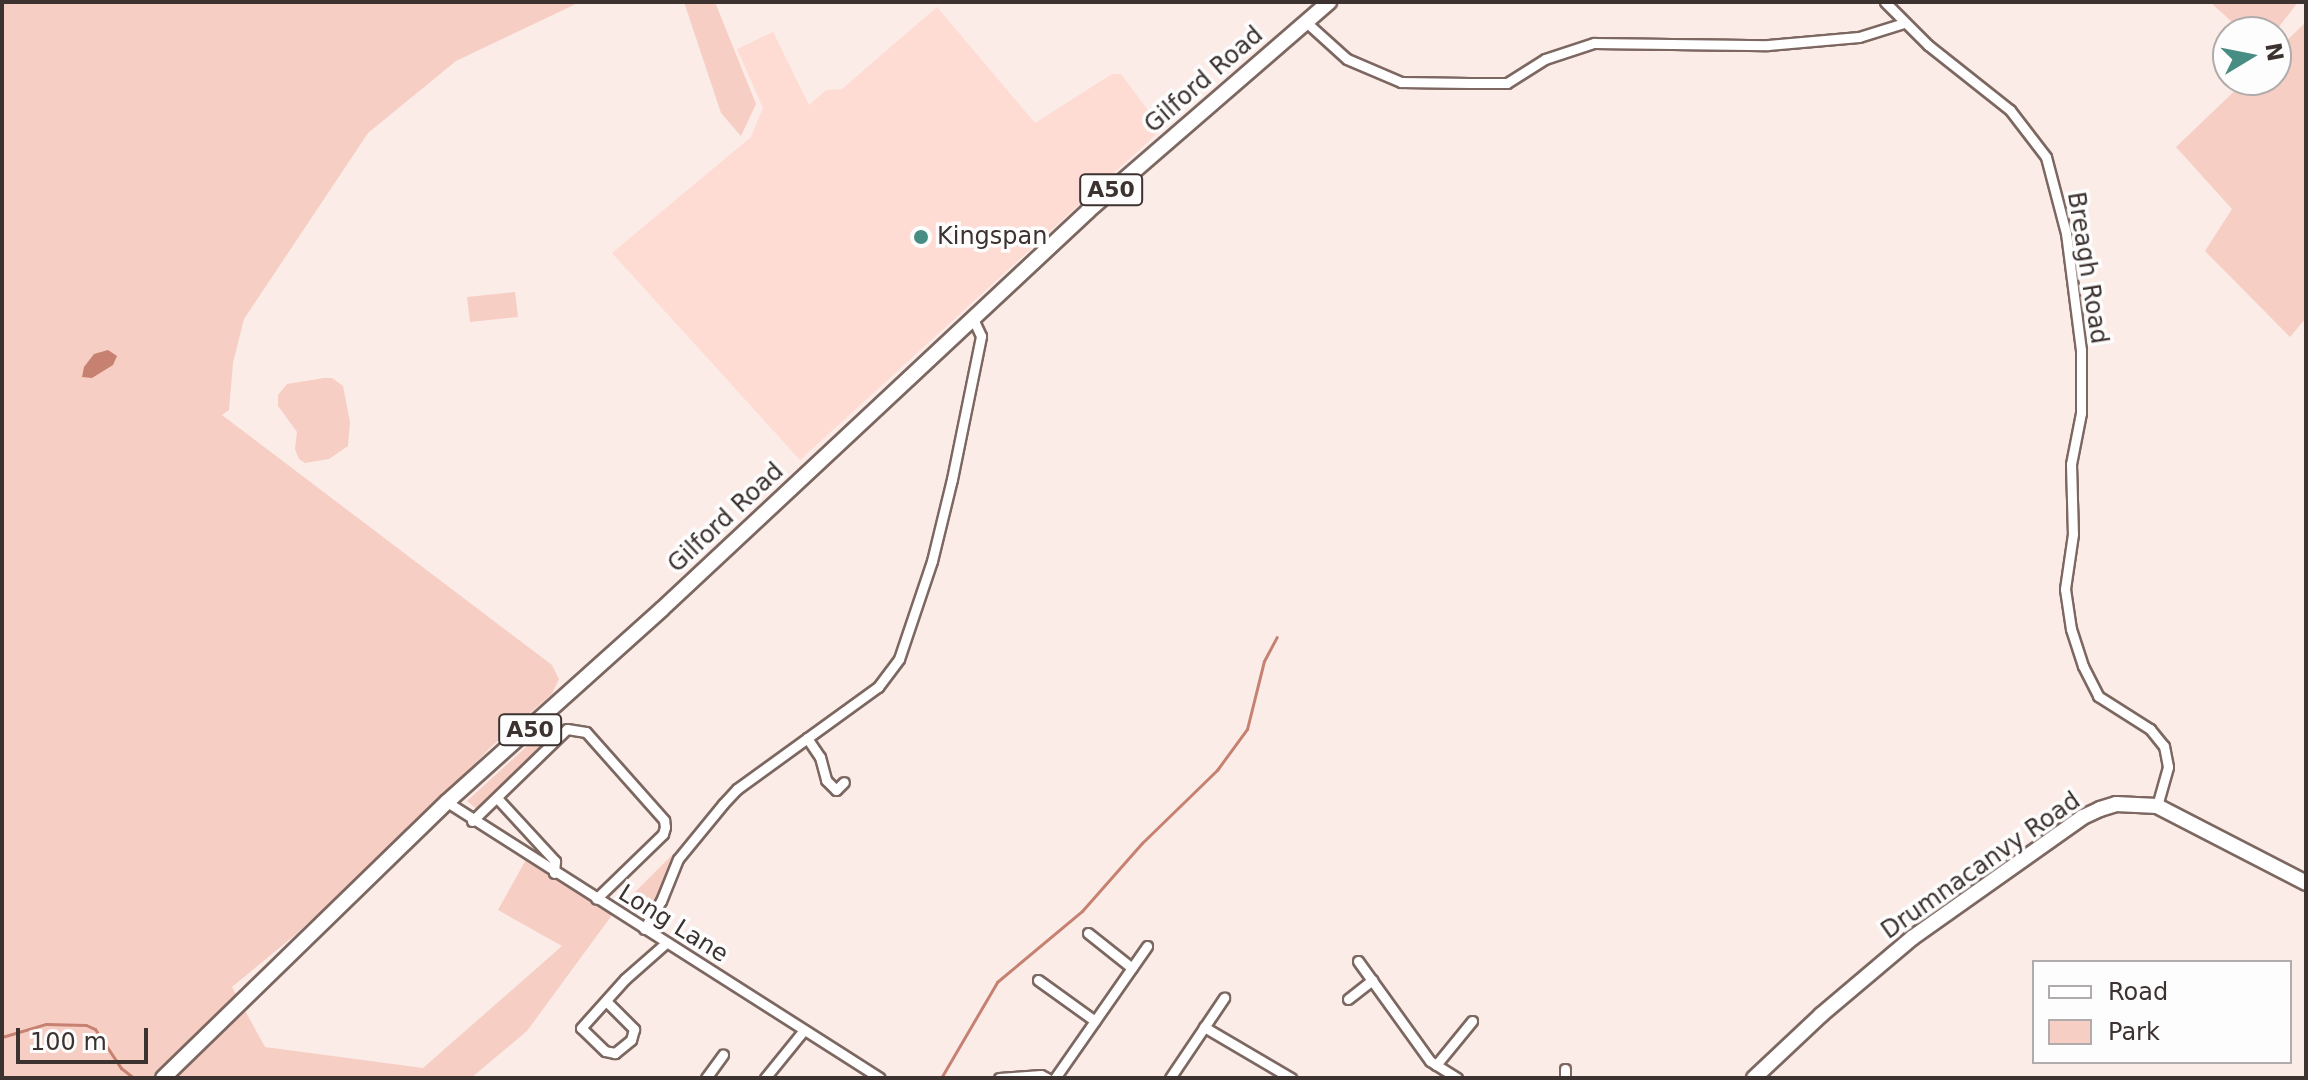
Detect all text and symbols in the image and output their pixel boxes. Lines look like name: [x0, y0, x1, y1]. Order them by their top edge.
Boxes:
north arrow: [2212, 16, 2292, 96]
street label: Gilford Road: [1139, 21, 1269, 139]
text: N: [2260, 41, 2288, 63]
road number: A50: [1079, 172, 1143, 208]
street label: Breagh Road: [2061, 190, 2113, 346]
place label: Kingspan: [937, 223, 1048, 251]
marker: Kingspan: [912, 228, 930, 246]
street label: Gilford Road: [662, 457, 790, 579]
road number: A50: [498, 712, 562, 748]
street label: Drumnacanvy Road: [1876, 786, 2086, 946]
street label: Long Lane: [613, 879, 733, 969]
legend: [2032, 960, 2292, 1064]
text: Road: [2108, 978, 2168, 1006]
scale bar: [20, 1012, 152, 1062]
text: Park: [2108, 1018, 2160, 1046]
text: 100 m: [30, 1028, 107, 1056]

